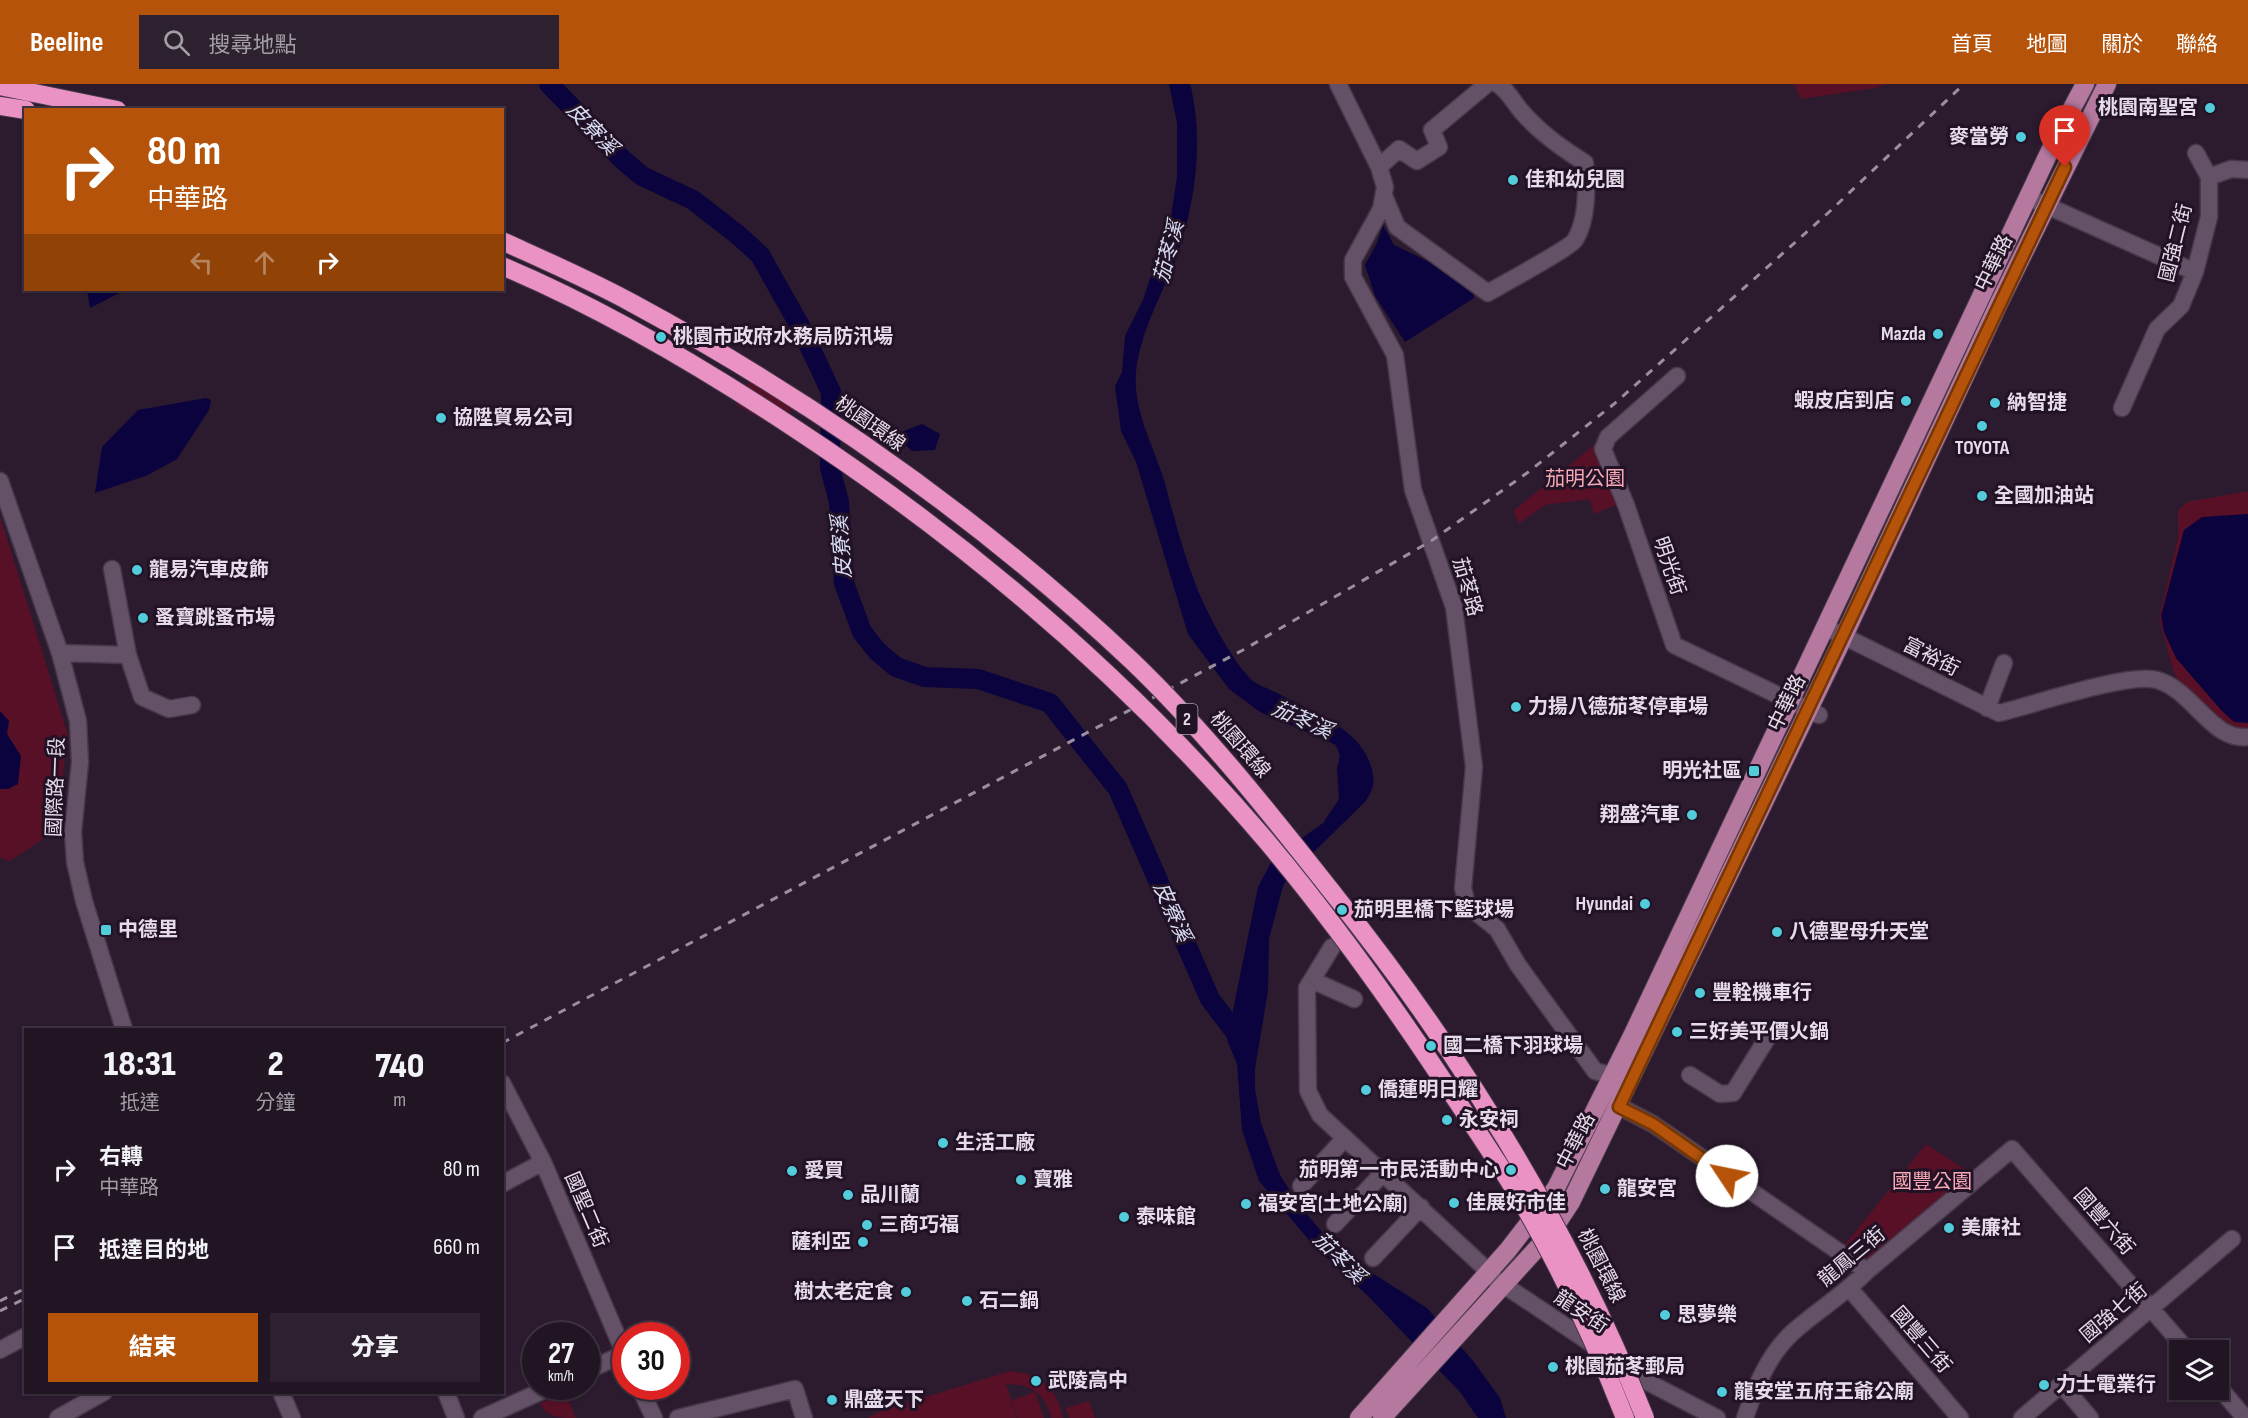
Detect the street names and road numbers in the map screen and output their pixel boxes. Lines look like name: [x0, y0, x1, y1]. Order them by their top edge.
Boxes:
street label: 國強二街: [2155, 201, 2197, 285]
street label: 中華路: [1970, 231, 2018, 295]
street label: 桃園環線: [830, 391, 910, 457]
street label: 明光街: [1648, 534, 1690, 598]
street label: 茄苳路: [1447, 555, 1487, 619]
street label: 富裕街: [1899, 633, 1963, 681]
street label: 中華路: [1763, 671, 1811, 735]
road number: 2: [1176, 704, 1198, 734]
street label: 桃園環線: [1205, 707, 1275, 783]
street label: 國際路一段: [42, 737, 70, 837]
street label: 中華路: [1552, 1109, 1600, 1173]
street label: 國聖二街: [559, 1168, 613, 1252]
street label: 國豐六街: [2069, 1184, 2139, 1260]
street label: 龍鳳三街: [1814, 1222, 1890, 1292]
street label: 桃園環線: [1572, 1225, 1630, 1307]
street label: 國強七街: [2076, 1278, 2152, 1348]
street label: 龍安街: [1549, 1285, 1613, 1339]
street label: 國豐三街: [1886, 1302, 1956, 1378]

